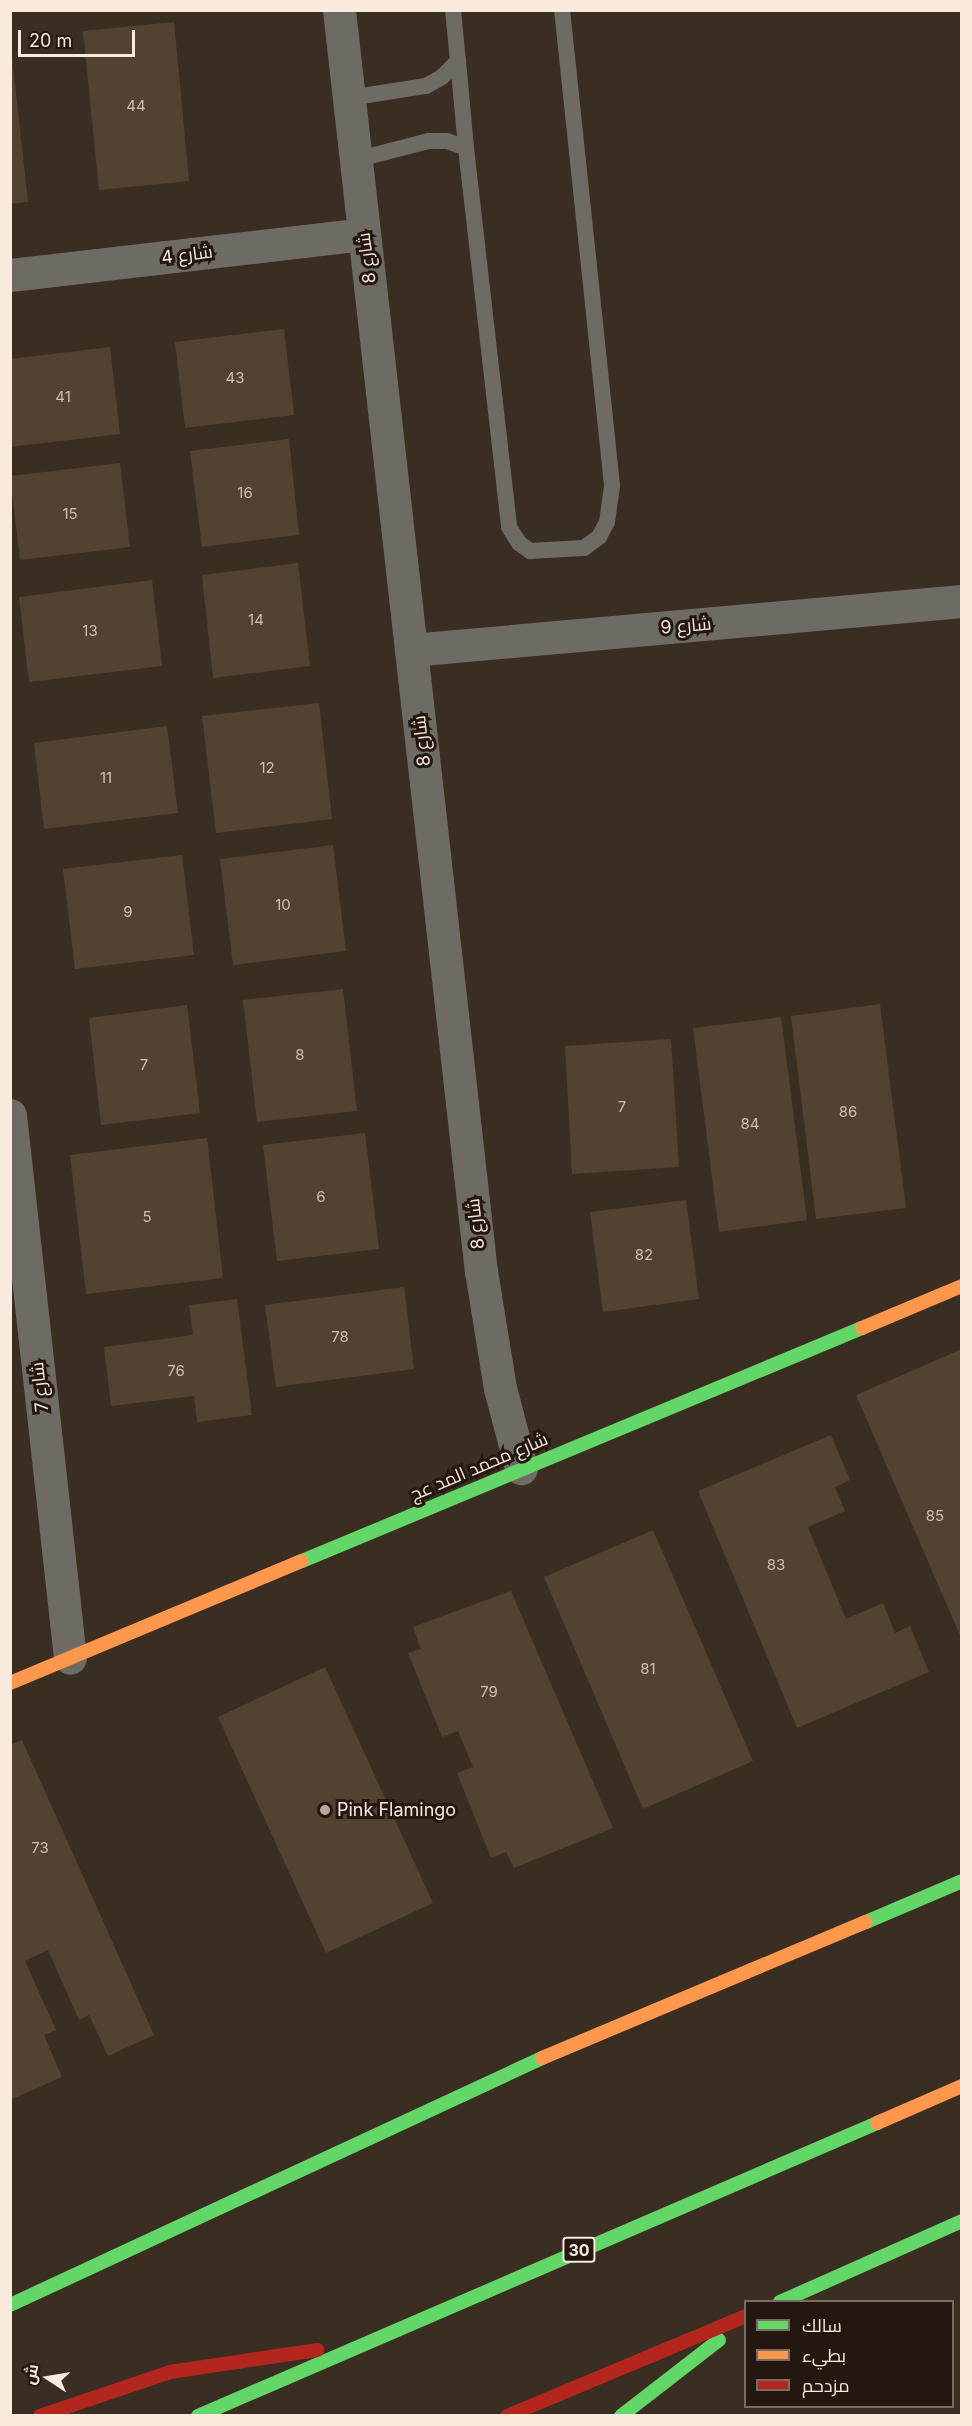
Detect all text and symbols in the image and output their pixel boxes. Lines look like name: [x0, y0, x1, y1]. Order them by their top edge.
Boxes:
scale bar: [21, 18, 138, 56]
text: 20 m: [29, 30, 72, 51]
house number: 44: [126, 97, 146, 115]
street label: شارع 8: [353, 231, 381, 285]
street label: شارع 4: [160, 241, 214, 269]
house number: 43: [226, 369, 244, 387]
house number: 41: [55, 388, 71, 406]
house number: 16: [237, 484, 253, 502]
house number: 15: [62, 505, 78, 523]
house number: 14: [248, 611, 264, 629]
street label: شارع 9: [660, 613, 712, 639]
house number: 13: [82, 622, 98, 640]
street label: شارع 8: [409, 714, 435, 768]
house number: 12: [259, 759, 275, 777]
house number: 11: [100, 769, 112, 787]
house number: 10: [275, 896, 291, 914]
house number: 9: [123, 903, 133, 921]
house number: 8: [295, 1046, 305, 1064]
house number: 7: [140, 1056, 148, 1074]
house number: 7: [618, 1098, 626, 1116]
house number: 86: [839, 1103, 857, 1121]
house number: 84: [741, 1115, 759, 1133]
house number: 6: [316, 1188, 326, 1206]
street label: شارع 8: [463, 1197, 489, 1251]
house number: 5: [142, 1208, 152, 1226]
house number: 82: [635, 1246, 653, 1264]
house number: 78: [331, 1328, 349, 1346]
street label: شارع 7: [27, 1361, 53, 1413]
house number: 76: [167, 1362, 185, 1380]
street label: شارع محمد المد عج: [407, 1428, 551, 1506]
house number: 85: [926, 1507, 944, 1525]
house number: 83: [767, 1556, 785, 1574]
house number: 81: [640, 1660, 656, 1678]
house number: 79: [480, 1683, 498, 1701]
place label: Pink Flamingo: [337, 1799, 456, 1821]
marker: Pink Flamingo: [318, 1803, 332, 1817]
house number: 73: [31, 1839, 49, 1857]
road number: 30: [561, 2237, 597, 2263]
legend: [744, 2300, 954, 2408]
text: سالك: [802, 2315, 842, 2336]
text: بطيء: [802, 2345, 846, 2366]
north arrow: [18, 2348, 78, 2408]
text: ش: [18, 2362, 42, 2386]
text: مزدحم: [802, 2375, 850, 2396]

